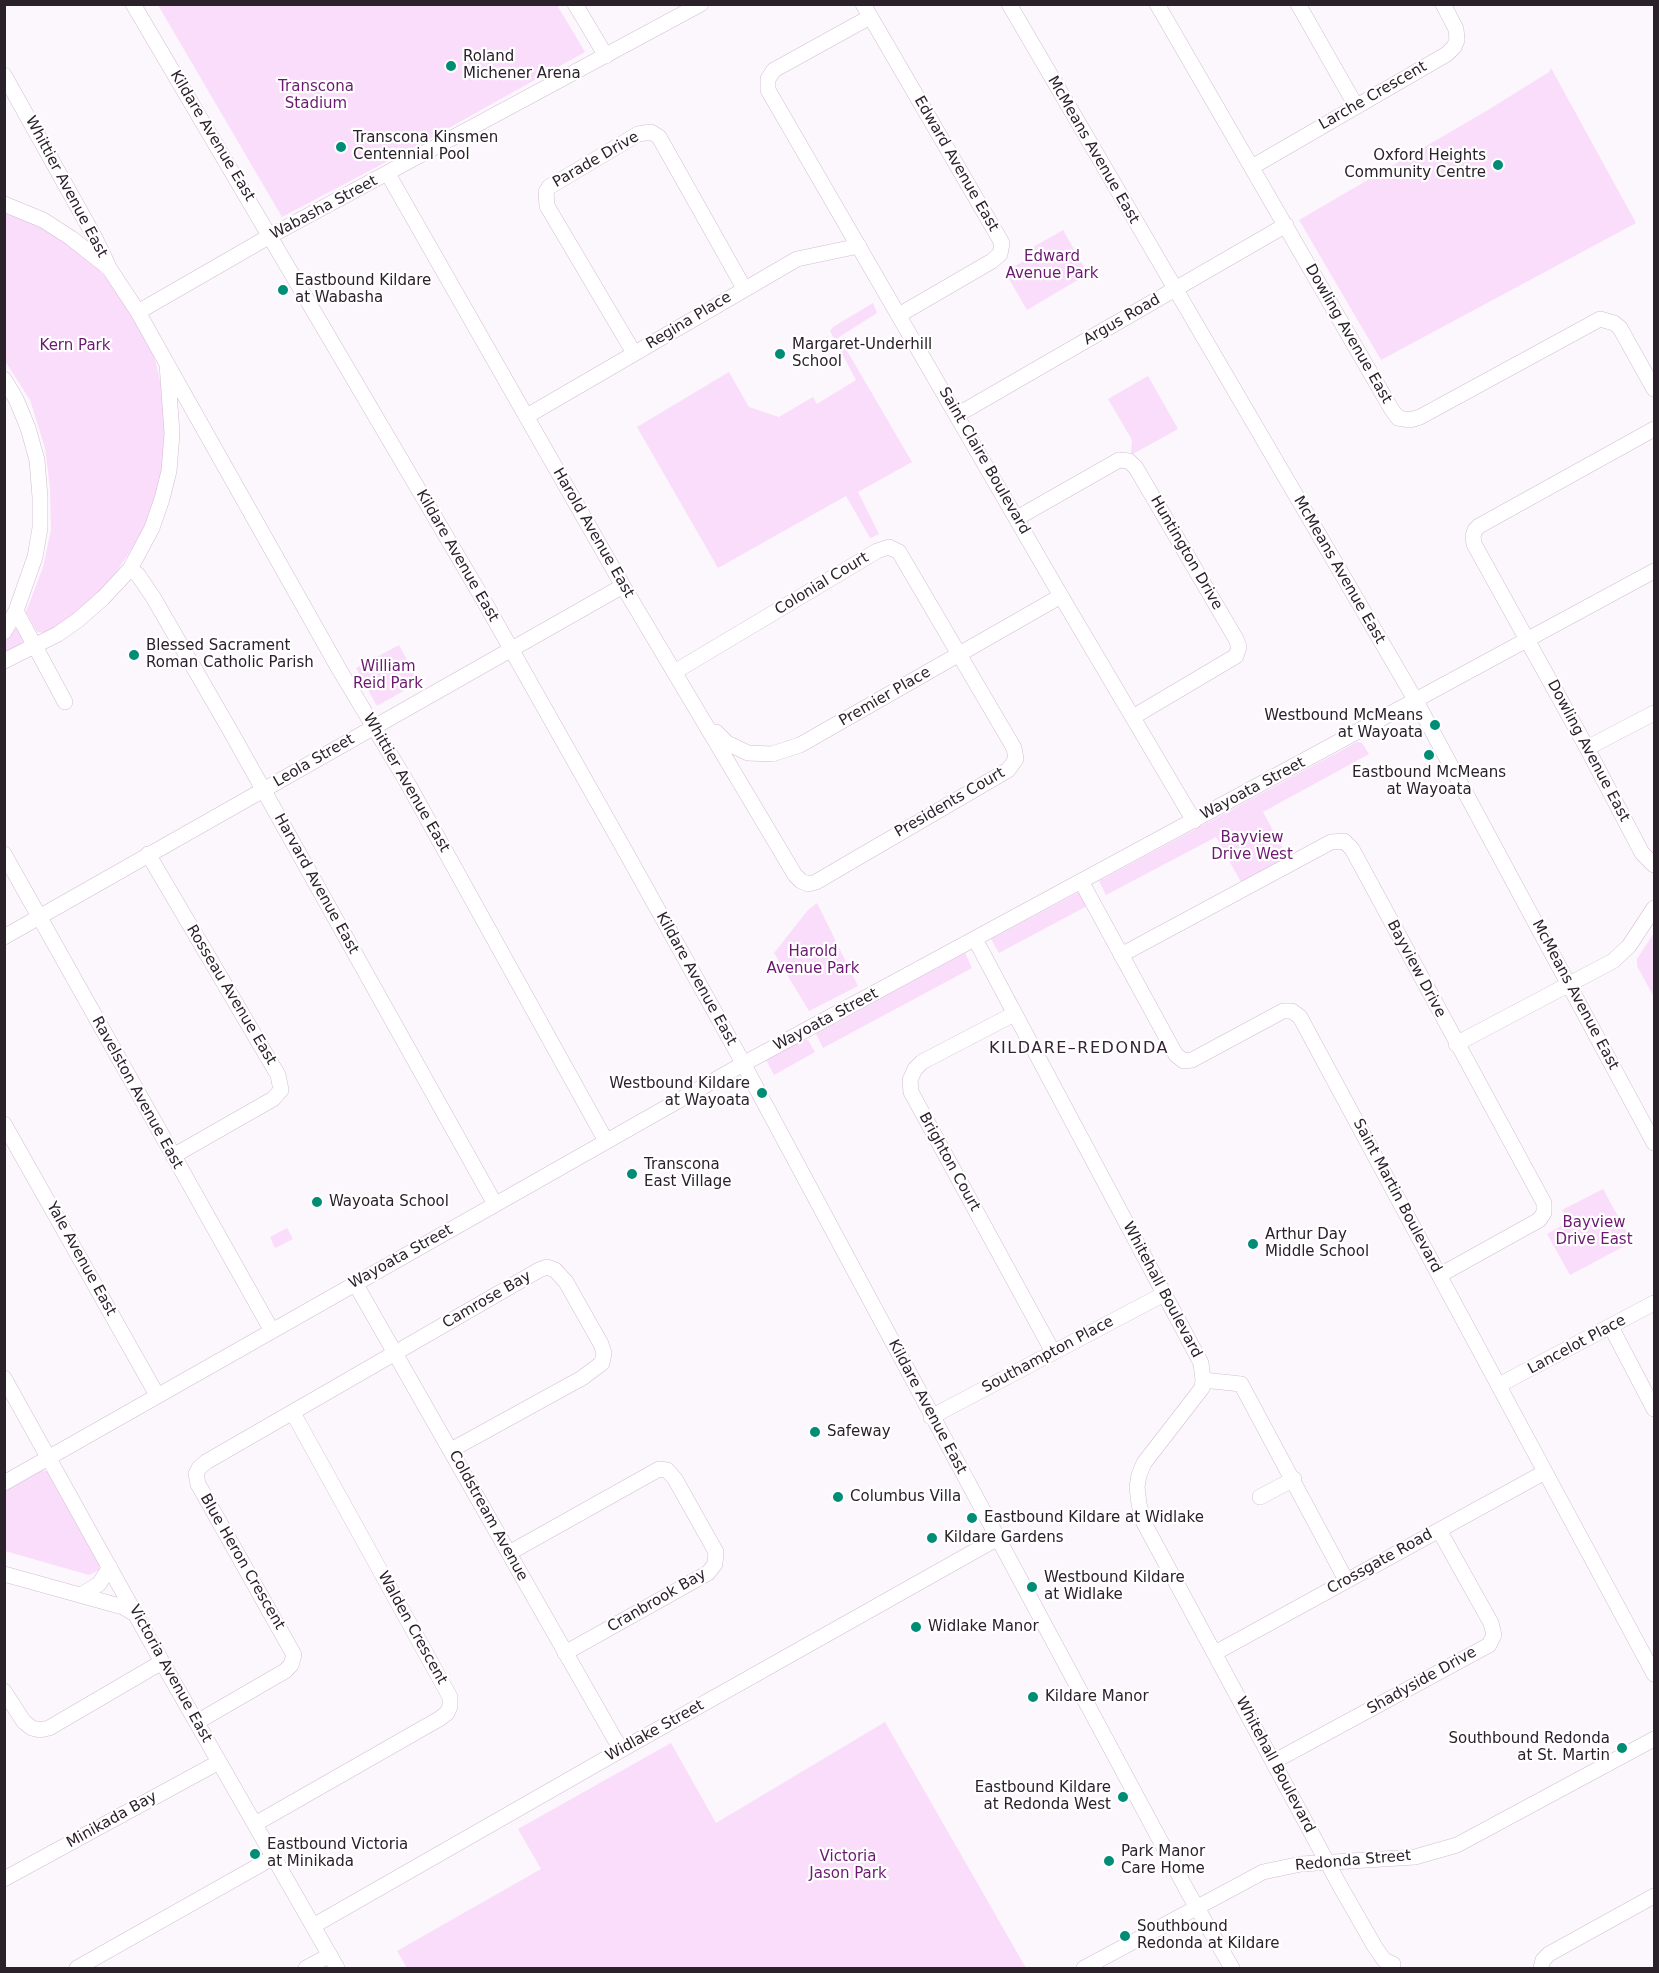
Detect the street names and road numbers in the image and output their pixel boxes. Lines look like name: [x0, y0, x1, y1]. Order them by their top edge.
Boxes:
street label: Larche Crescent: [1316, 58, 1430, 134]
street label: Kildare Avenue East: [166, 67, 258, 205]
street label: McMeans Avenue East: [1043, 73, 1143, 227]
street label: Edward Avenue East: [910, 93, 1002, 235]
street label: Whittier Avenue East: [21, 113, 111, 261]
street label: Parade Drive: [550, 128, 642, 192]
street label: Wabasha Street: [267, 172, 381, 244]
street label: Dowling Avenue East: [1301, 261, 1395, 407]
street label: Regina Place: [643, 289, 735, 353]
street label: Argus Road: [1081, 291, 1163, 349]
street label: Saint Claire Boulevard: [935, 384, 1033, 538]
street label: Harold Avenue East: [549, 465, 637, 601]
street label: Kildare Avenue East: [412, 487, 502, 625]
street label: Huntington Drive: [1146, 493, 1226, 613]
street label: McMeans Avenue East: [1289, 493, 1389, 647]
street label: Colonial Court: [772, 549, 872, 619]
street label: Premier Place: [836, 664, 934, 730]
street label: Dowling Avenue East: [1543, 677, 1633, 825]
street label: Whittier Avenue East: [359, 710, 453, 856]
street label: Leola Street: [270, 731, 358, 791]
street label: Wayoata Street: [1198, 754, 1308, 824]
street label: Presidents Court: [892, 764, 1008, 842]
street label: Harvard Avenue East: [270, 811, 362, 957]
street label: Kildare Avenue East: [652, 909, 740, 1049]
street label: Bayview Drive: [1383, 917, 1449, 1021]
street label: McMeans Avenue East: [1528, 917, 1622, 1073]
street label: Rosseau Avenue East: [182, 922, 280, 1068]
street label: Wayoata Street: [771, 985, 881, 1055]
street label: Ravelston Avenue East: [88, 1014, 186, 1172]
street label: Brighton Court: [914, 1109, 984, 1215]
street label: Saint Martin Boulevard: [1349, 1116, 1445, 1276]
street label: Yale Avenue East: [42, 1199, 120, 1319]
street label: Whitehall Boulevard: [1119, 1219, 1205, 1361]
street label: Wayoata Street: [346, 1221, 456, 1293]
street label: Camrose Bay: [439, 1267, 535, 1333]
street label: Lancelot Place: [1525, 1312, 1629, 1378]
street label: Southampton Place: [979, 1313, 1117, 1397]
street label: Kildare Avenue East: [884, 1337, 970, 1477]
street label: Coldstream Avenue: [445, 1448, 531, 1584]
street label: Blue Heron Crescent: [196, 1491, 288, 1633]
street label: Crossgate Road: [1324, 1526, 1436, 1598]
street label: Cranbrook Bay: [604, 1565, 710, 1637]
street label: Walden Crescent: [373, 1568, 451, 1688]
street label: Victoria Avenue East: [125, 1602, 215, 1746]
street label: Shadyside Drive: [1364, 1644, 1480, 1718]
street label: Whitehall Boulevard: [1232, 1694, 1318, 1836]
street label: Widlake Street: [603, 1697, 707, 1765]
street label: Minikada Bay: [64, 1788, 160, 1852]
street label: Redonda Street: [1294, 1847, 1412, 1875]

